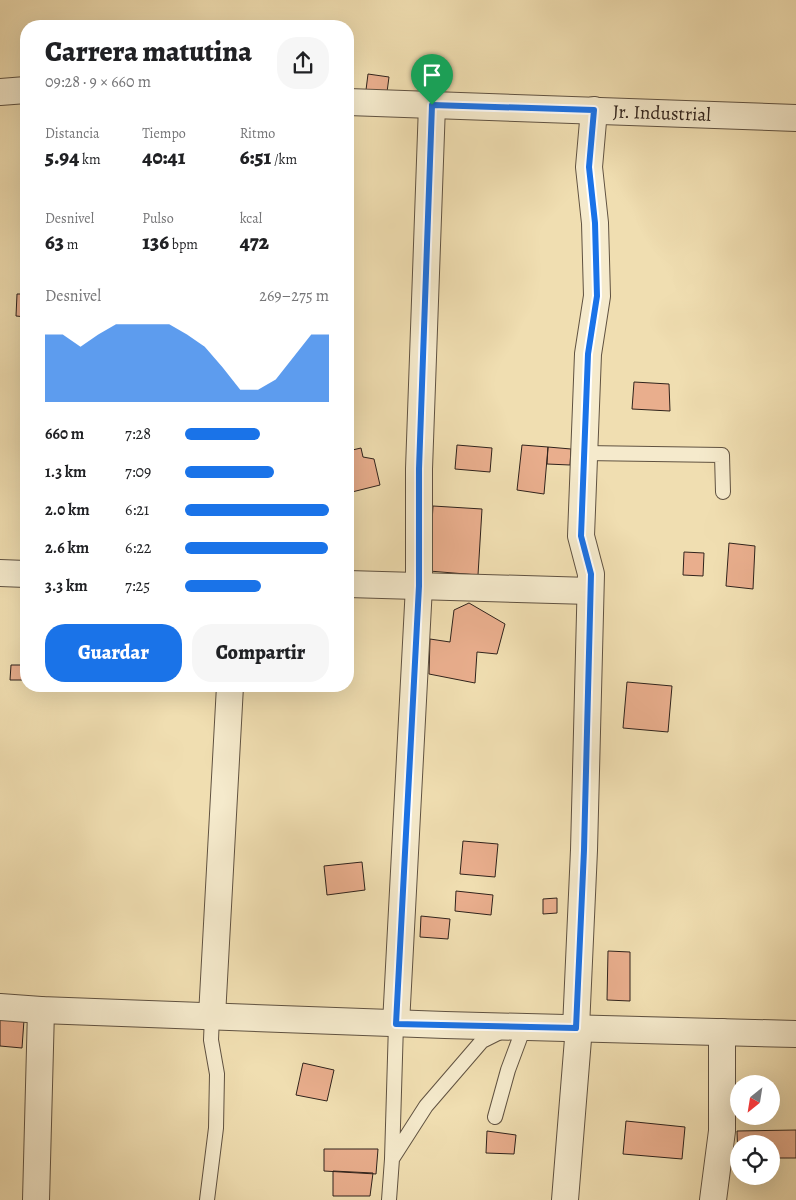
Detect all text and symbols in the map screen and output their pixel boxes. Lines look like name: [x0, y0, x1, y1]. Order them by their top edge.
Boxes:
text: Carrera matutina: [45, 33, 252, 71]
button: share: [277, 37, 329, 89]
pin: [411, 54, 453, 105]
icon: arrive: [418, 61, 446, 89]
text: 09:28 · 9 × 660 m: [45, 71, 151, 93]
street label: Jr. Industrial: [612, 98, 712, 128]
text: Distancia: [45, 124, 100, 143]
text: Tiempo: [142, 124, 186, 143]
text: Ritmo: [240, 124, 275, 143]
text: 5.94: [45, 143, 79, 171]
text: 40:41: [142, 143, 185, 171]
text: 6:51: [240, 143, 271, 171]
text: km: [79, 150, 101, 169]
text: /km: [271, 150, 297, 169]
text: Desnivel: [45, 209, 94, 228]
text: Pulso: [142, 209, 174, 228]
text: kcal: [240, 209, 262, 228]
text: 63: [45, 228, 64, 256]
text: 136: [142, 228, 169, 256]
text: 472: [240, 228, 269, 256]
text: m: [64, 235, 79, 254]
text: bpm: [169, 235, 198, 254]
text: Desnivel: [45, 285, 101, 307]
text: 269–275 m: [259, 285, 329, 307]
text: 660 m: [45, 423, 84, 445]
text: 7:28: [125, 423, 151, 445]
text: 1.3 km: [45, 461, 86, 483]
text: 7:09: [125, 461, 151, 483]
text: 2.0 km: [45, 499, 90, 521]
text: 6:21: [125, 499, 149, 521]
text: 2.6 km: [45, 537, 89, 559]
text: 6:22: [125, 537, 151, 559]
text: 3.3 km: [45, 575, 88, 597]
text: 7:25: [125, 575, 150, 597]
button: Guardar: [45, 624, 182, 682]
button: Compartir: [192, 624, 329, 682]
north arrow: [730, 1075, 780, 1125]
map controls: [730, 1075, 780, 1185]
button: locate: [730, 1135, 780, 1185]

